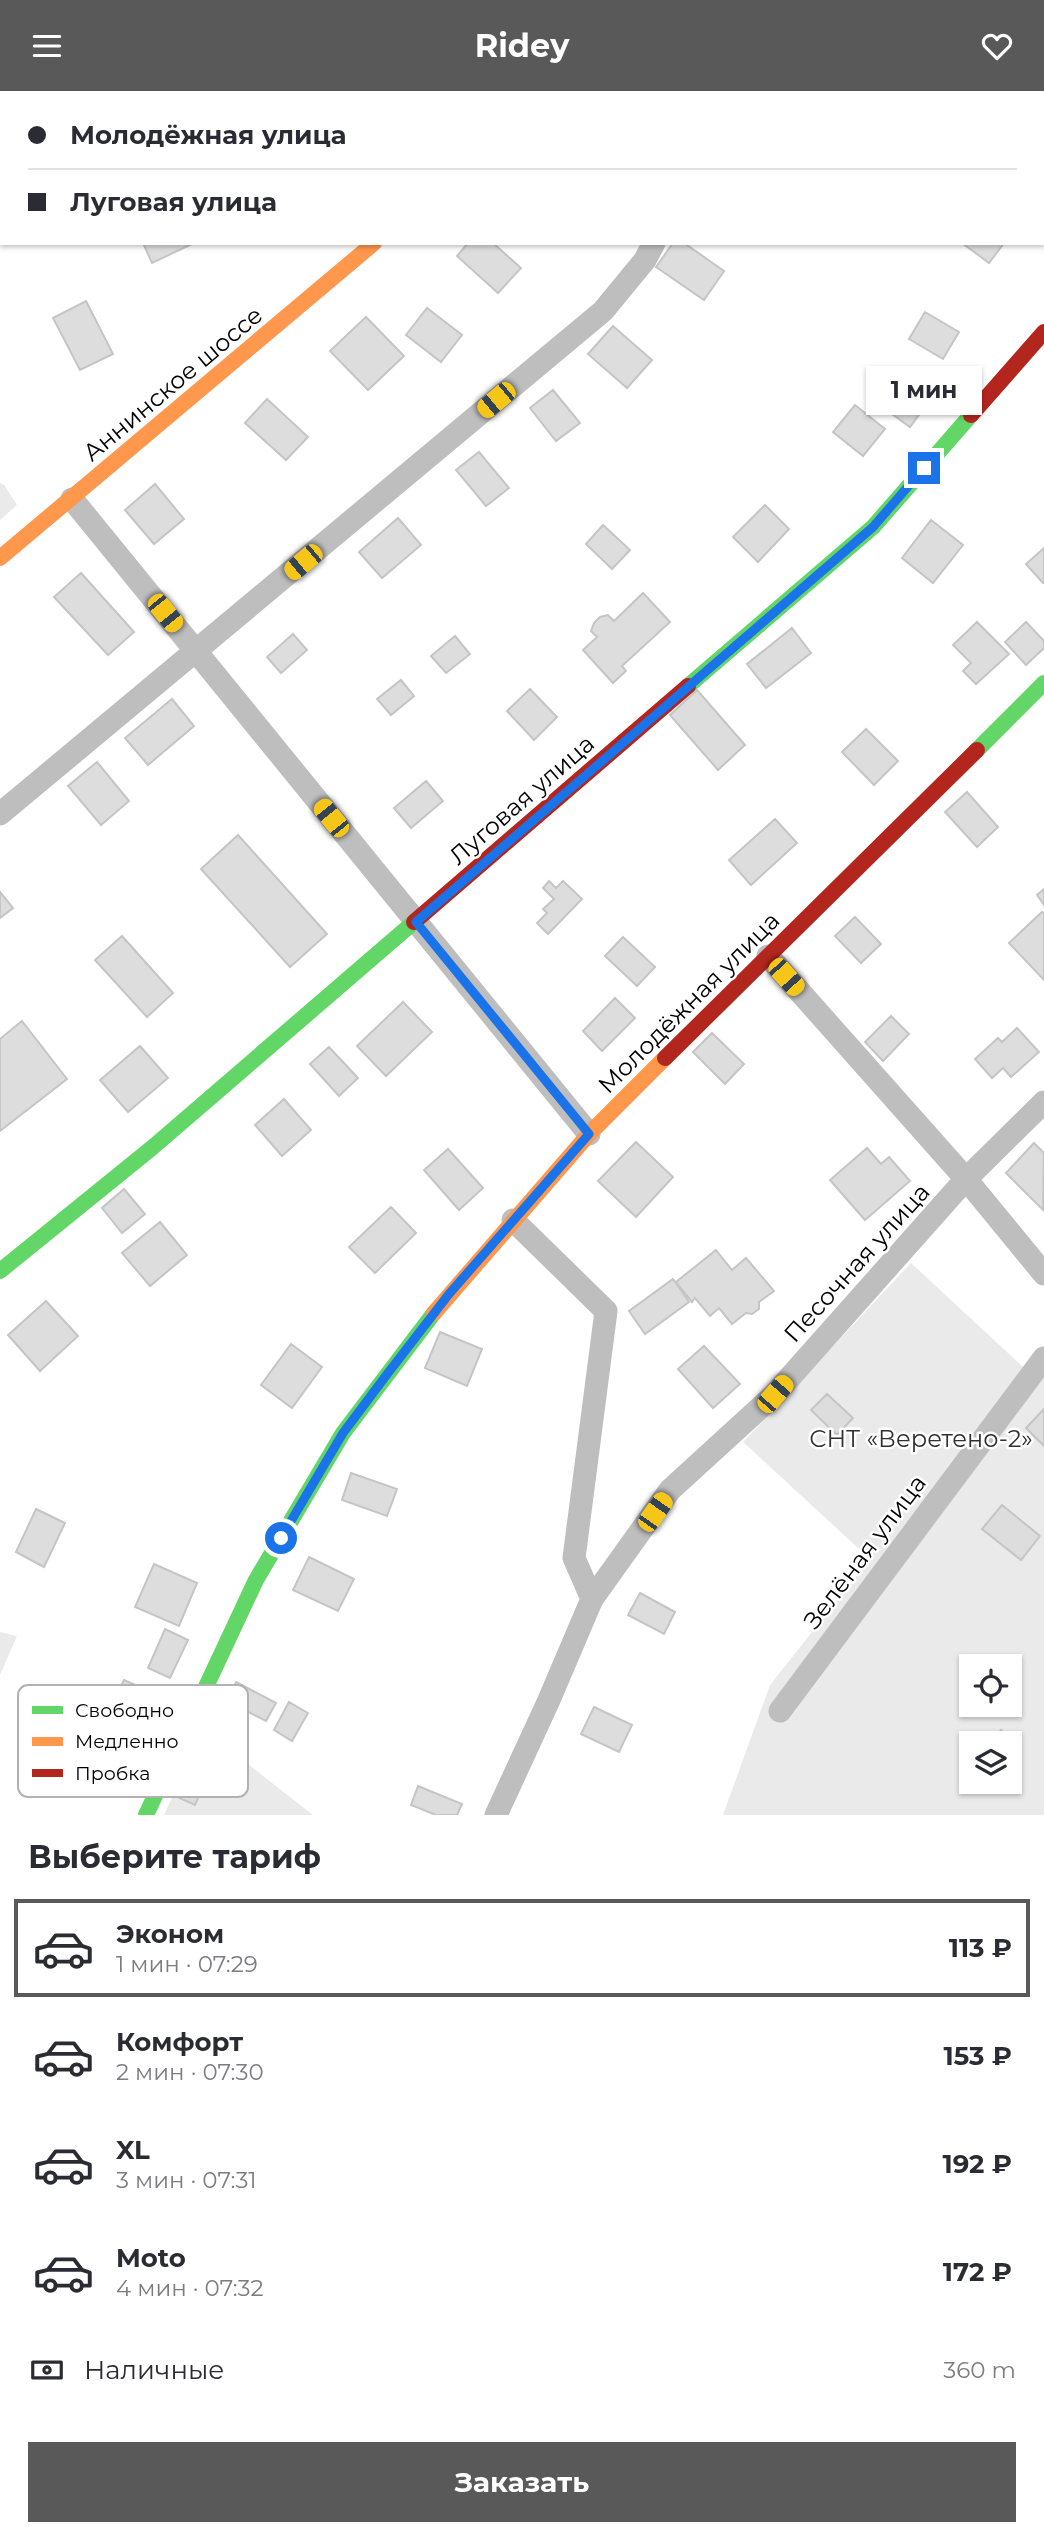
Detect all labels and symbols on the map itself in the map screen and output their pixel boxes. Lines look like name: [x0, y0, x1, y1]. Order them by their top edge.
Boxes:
street label: Аннинское шоссе: [77, 300, 268, 467]
callout: 1 мин: [866, 367, 982, 415]
car: [474, 378, 519, 422]
route end: [908, 452, 940, 484]
car: [281, 540, 326, 584]
car: [144, 590, 187, 636]
street label: Луговая улица: [443, 729, 600, 870]
car: [310, 795, 353, 841]
street label: Молодёжная улица: [592, 906, 785, 1099]
car: [765, 954, 808, 1000]
street label: Песочная улица: [778, 1177, 935, 1348]
car: [754, 1371, 797, 1417]
park label: СНТ «Веретено-2»: [809, 1424, 1033, 1453]
street label: Зелёная улица: [797, 1469, 932, 1634]
car: [635, 1489, 676, 1535]
route start: [265, 1522, 297, 1554]
legend: [18, 1685, 248, 1797]
text: Свободно: [75, 1699, 174, 1722]
text: Медленно: [75, 1730, 179, 1753]
text: Пробка: [75, 1762, 150, 1785]

